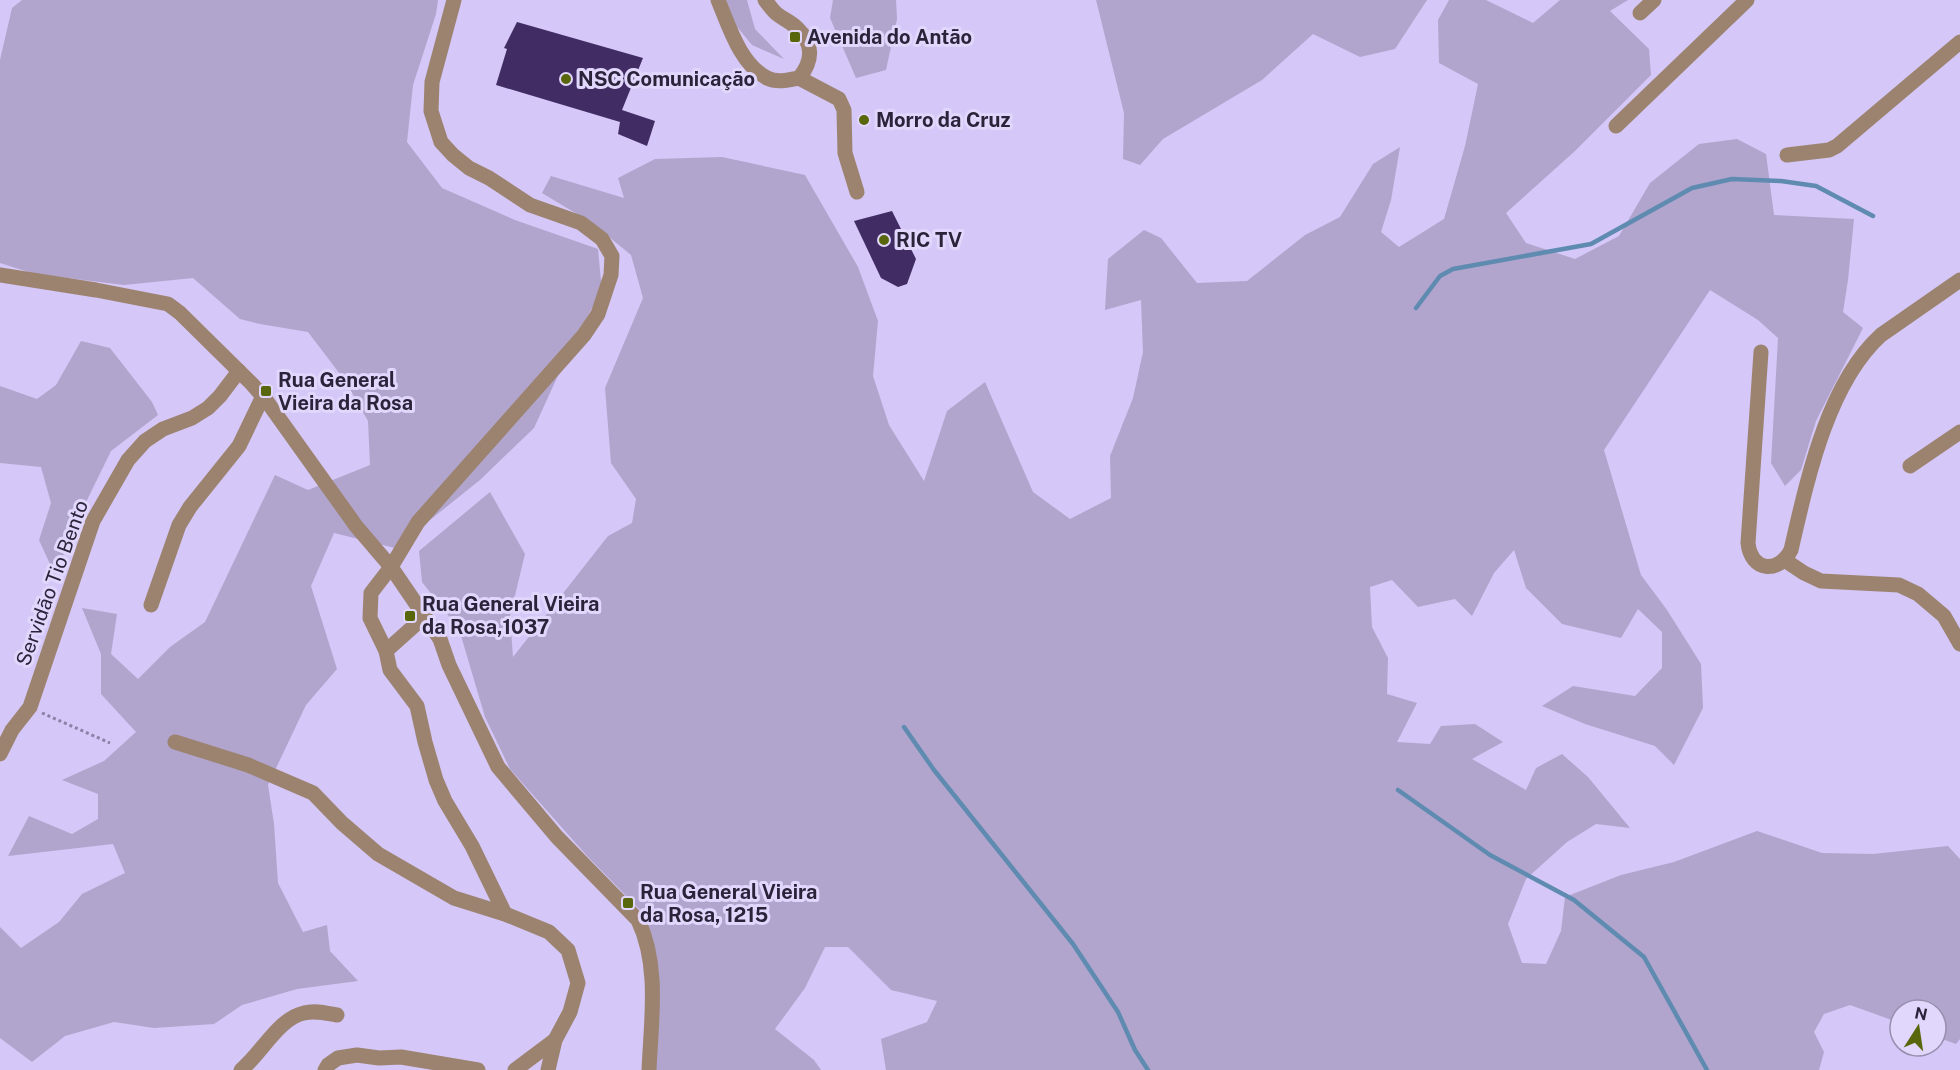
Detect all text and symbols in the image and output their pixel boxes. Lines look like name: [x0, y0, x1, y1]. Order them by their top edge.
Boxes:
place label: Avenida do Antão: [807, 25, 972, 49]
marker: Avenida do Antão: [788, 30, 802, 44]
place label: NSC Comunicação: [578, 67, 755, 91]
marker: NSC Comunicação: [559, 72, 573, 86]
place label: Morro da Cruz: [876, 108, 1010, 132]
marker: Morro da Cruz: [857, 113, 871, 127]
place label: RIC TV: [896, 228, 962, 252]
marker: RIC TV: [877, 233, 891, 247]
place label: Rua General Vieira da Rosa: [278, 368, 413, 415]
marker: Rua General Vieira da Rosa: [259, 384, 273, 398]
street label: Servidão Tio Bento: [11, 497, 93, 669]
place label: Rua General Vieira da Rosa,1037: [422, 592, 599, 639]
marker: Rua General Vieira da Rosa,1037: [403, 609, 417, 623]
place label: Rua General Vieira da Rosa, 1215: [640, 880, 817, 927]
marker: Rua General Vieira da Rosa, 1215: [621, 896, 635, 910]
north arrow: [1888, 998, 1948, 1058]
text: N: [1913, 1003, 1929, 1024]

